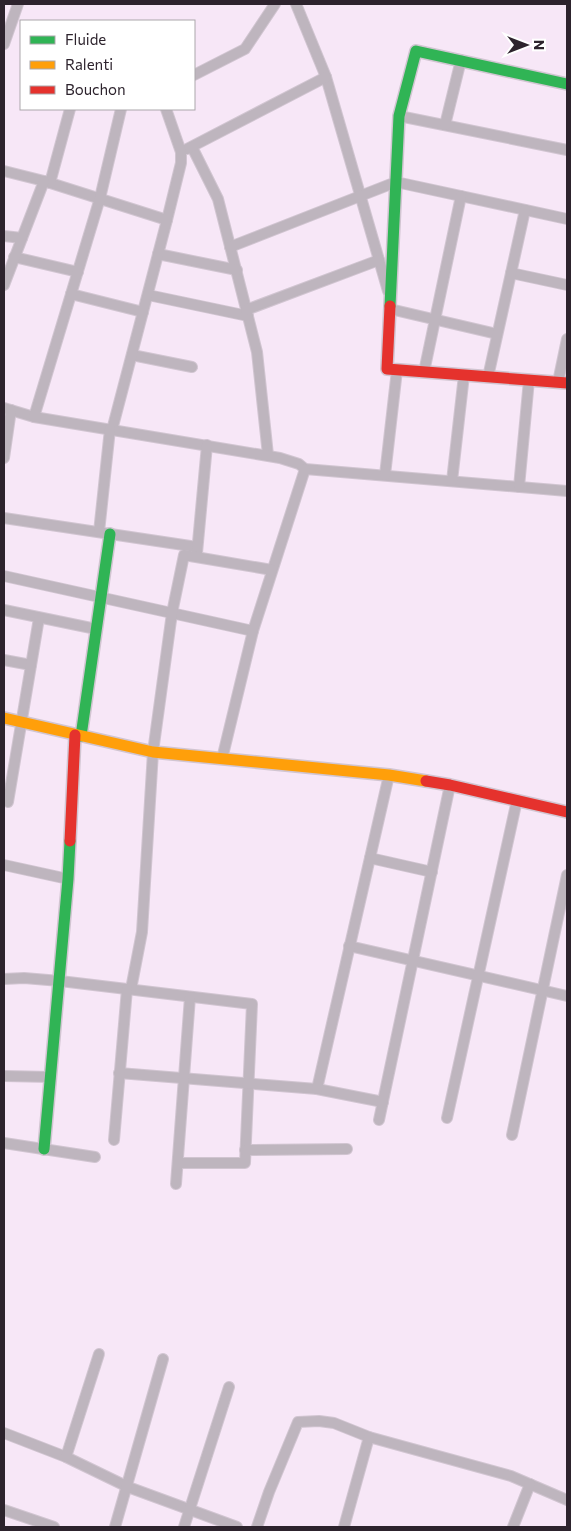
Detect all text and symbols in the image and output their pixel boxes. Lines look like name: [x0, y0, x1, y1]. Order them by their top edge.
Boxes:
legend: [20, 20, 195, 110]
north arrow: [501, 20, 551, 70]
text: Fluide: [65, 30, 106, 48]
text: N: [531, 40, 548, 50]
text: Ralenti: [65, 55, 113, 73]
text: Bouchon: [65, 80, 126, 98]

